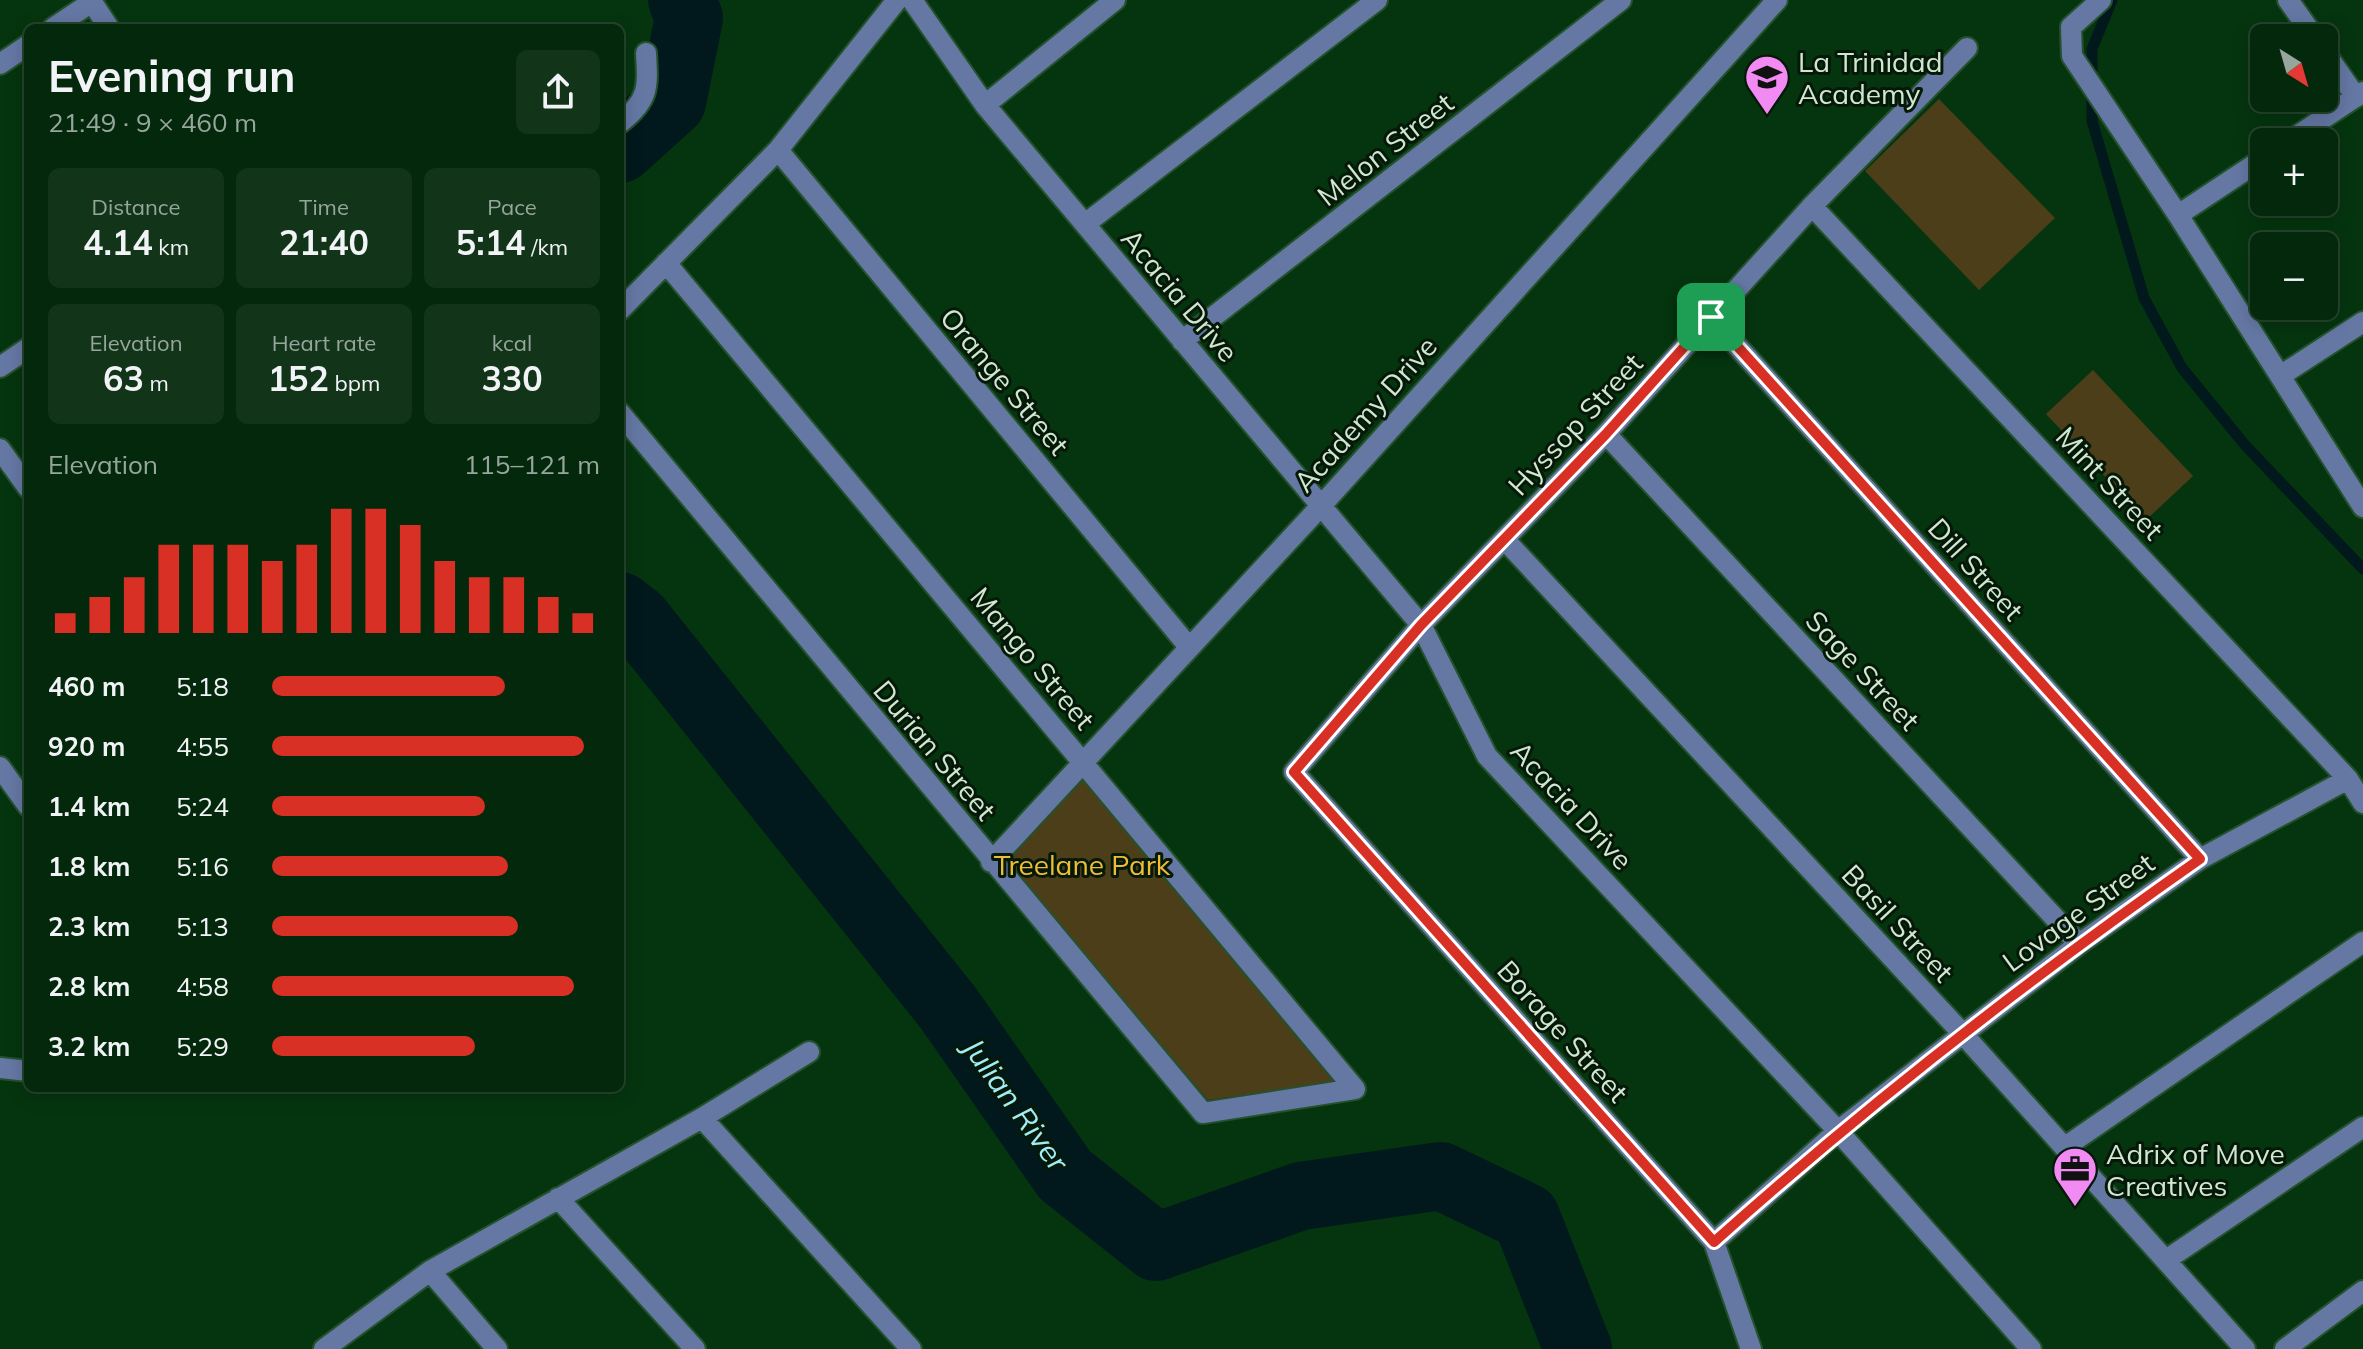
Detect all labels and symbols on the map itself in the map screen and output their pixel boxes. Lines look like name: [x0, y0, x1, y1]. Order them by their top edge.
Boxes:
north arrow: [2250, 24, 2338, 112]
place label: La Trinidad Academy: [1798, 44, 1942, 111]
school or university icon: La Trinidad Academy: [1743, 53, 1791, 116]
street label: Melon Street: [1310, 85, 1460, 213]
street label: Acacia Drive: [1114, 221, 1246, 369]
pin: [1677, 283, 1745, 351]
street label: Orange Street: [933, 300, 1077, 462]
street label: Academy Drive: [1286, 329, 1444, 499]
street label: Hyssop Street: [1500, 346, 1650, 502]
street label: Mint Street: [2049, 419, 2171, 547]
street label: Dill Street: [1921, 511, 2031, 628]
street label: Mango Street: [963, 580, 1103, 736]
street label: Sage Street: [1799, 603, 1927, 737]
street label: Durian Street: [866, 673, 1004, 827]
street label: Acacia Drive: [1504, 733, 1640, 877]
street label: Lovage Street: [1995, 845, 2161, 979]
park label: Treelane Park: [994, 847, 1171, 882]
street label: Basil Street: [1835, 857, 1961, 989]
street label: Borage Street: [1490, 953, 1636, 1109]
water label: Julian River: [953, 1027, 1078, 1179]
place label: Adrix of Move Creatives: [2106, 1136, 2285, 1203]
office icon: Adrix of Move Creatives: [2051, 1145, 2099, 1208]

